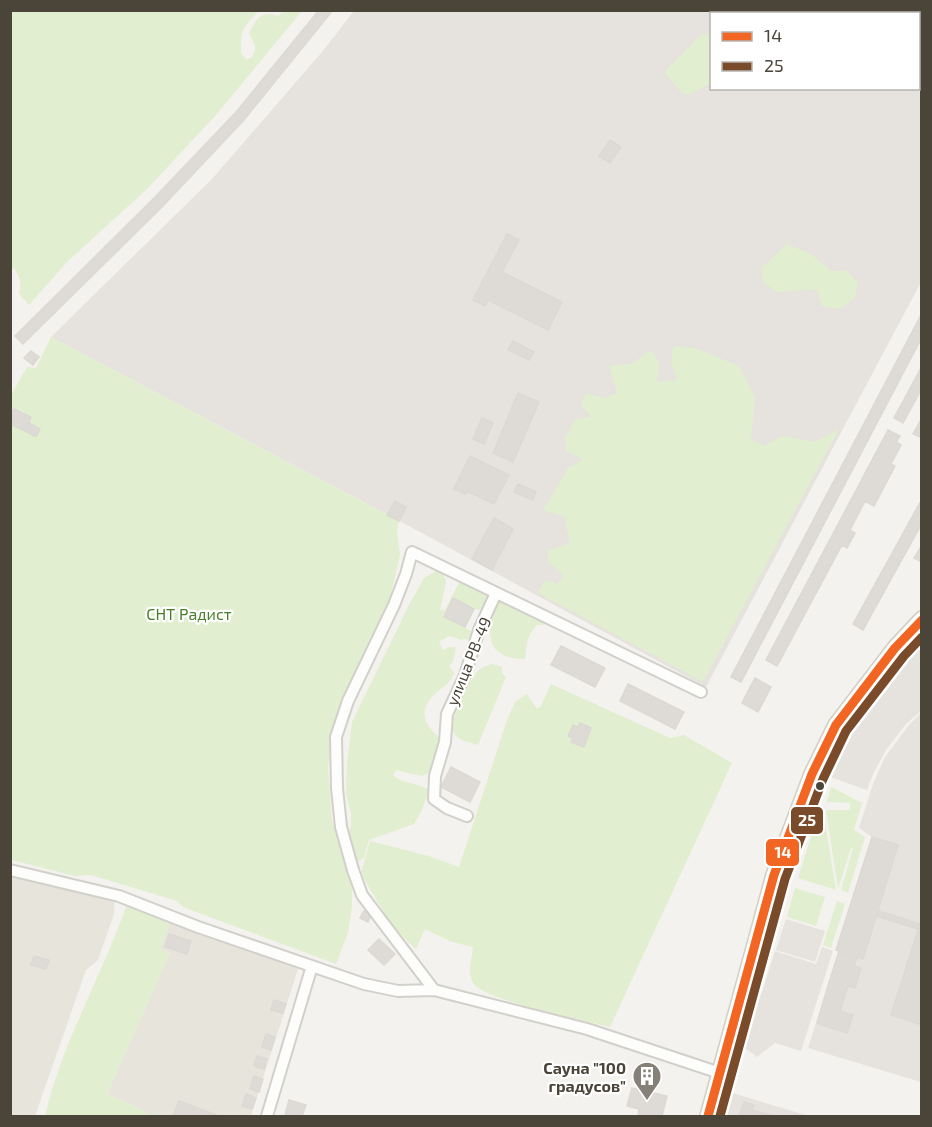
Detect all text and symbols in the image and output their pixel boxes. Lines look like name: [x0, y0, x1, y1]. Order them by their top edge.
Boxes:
legend: [710, 12, 920, 90]
text: 14: [764, 24, 782, 46]
text: 25: [764, 54, 784, 76]
park label: СНТ Радист: [146, 604, 232, 623]
street label: улица РВ-49: [442, 614, 495, 708]
unlabelled marker: [814, 780, 826, 792]
line badge: 25: [790, 806, 824, 835]
text: 25: [798, 810, 816, 829]
line badge: 14: [765, 838, 800, 867]
text: 14: [774, 842, 792, 861]
place label: Сауна "100 градусов": [543, 1058, 626, 1095]
building icon: Сауна "100 градусов": [631, 1060, 663, 1102]

